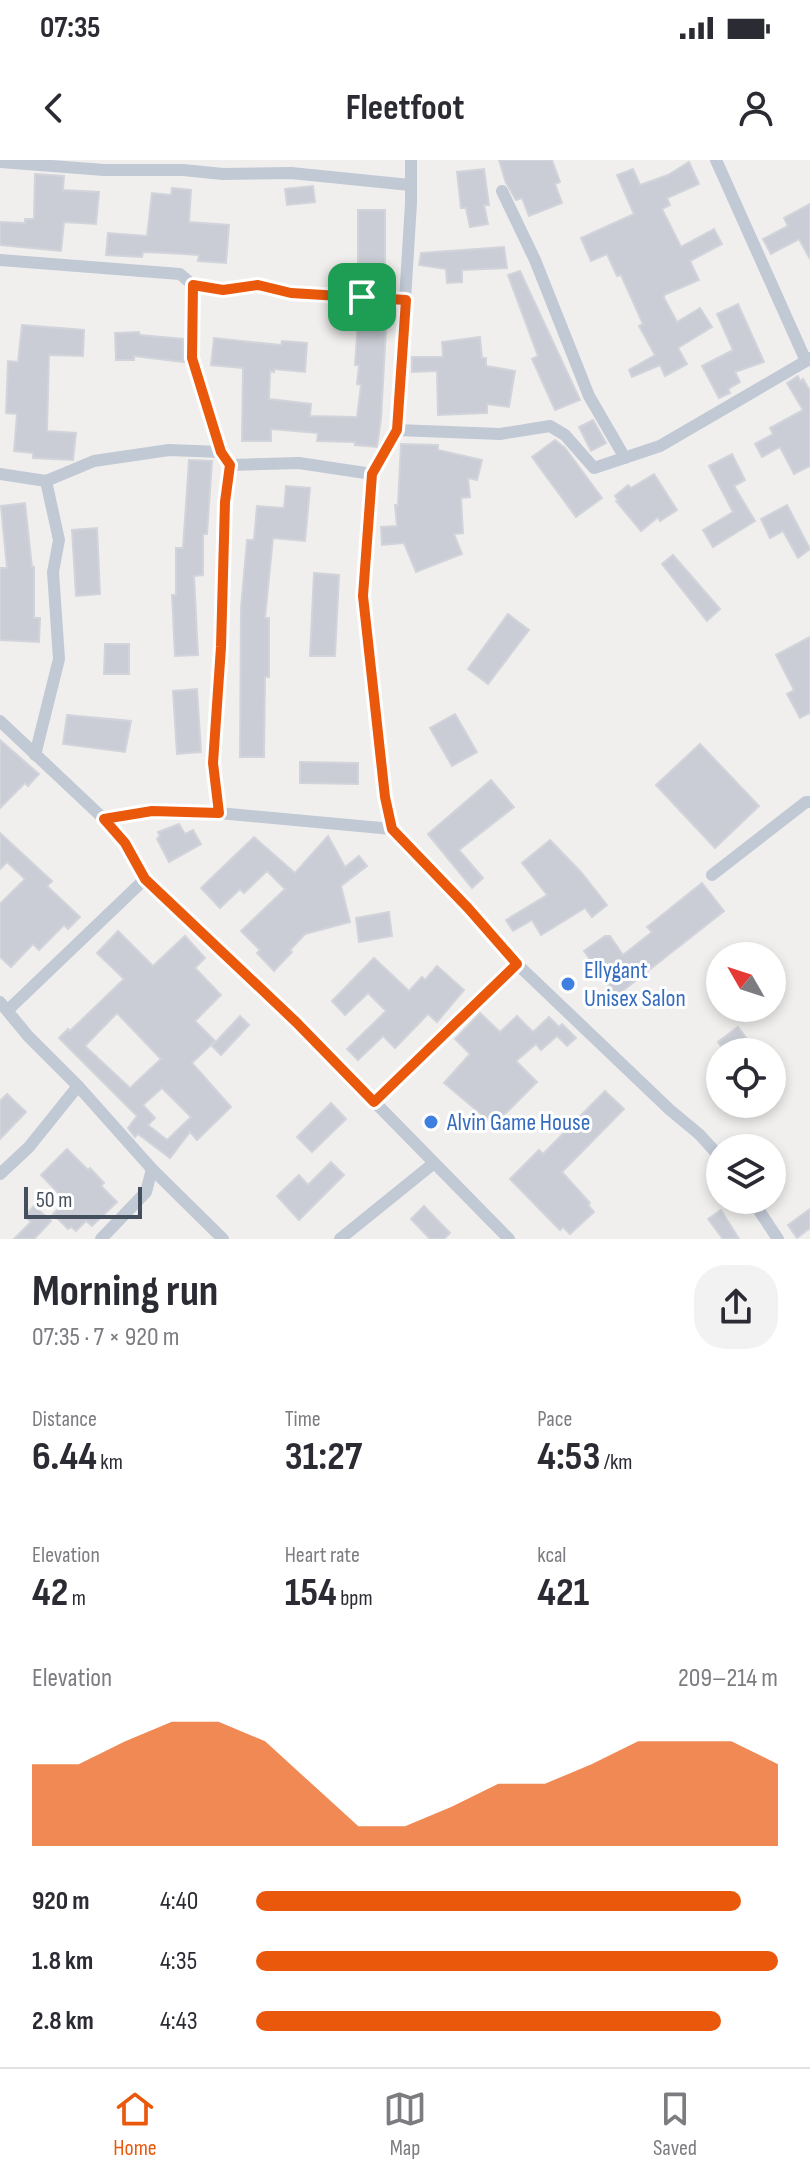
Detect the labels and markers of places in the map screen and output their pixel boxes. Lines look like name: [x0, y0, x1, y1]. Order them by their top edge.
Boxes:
pin: [328, 263, 396, 331]
place label: Ellygant Unisex Salon: [584, 956, 686, 1013]
marker: Ellygant Unisex Salon: [559, 975, 577, 993]
place label: Alvin Game House: [446, 1108, 590, 1137]
marker: Alvin Game House: [422, 1113, 440, 1131]

